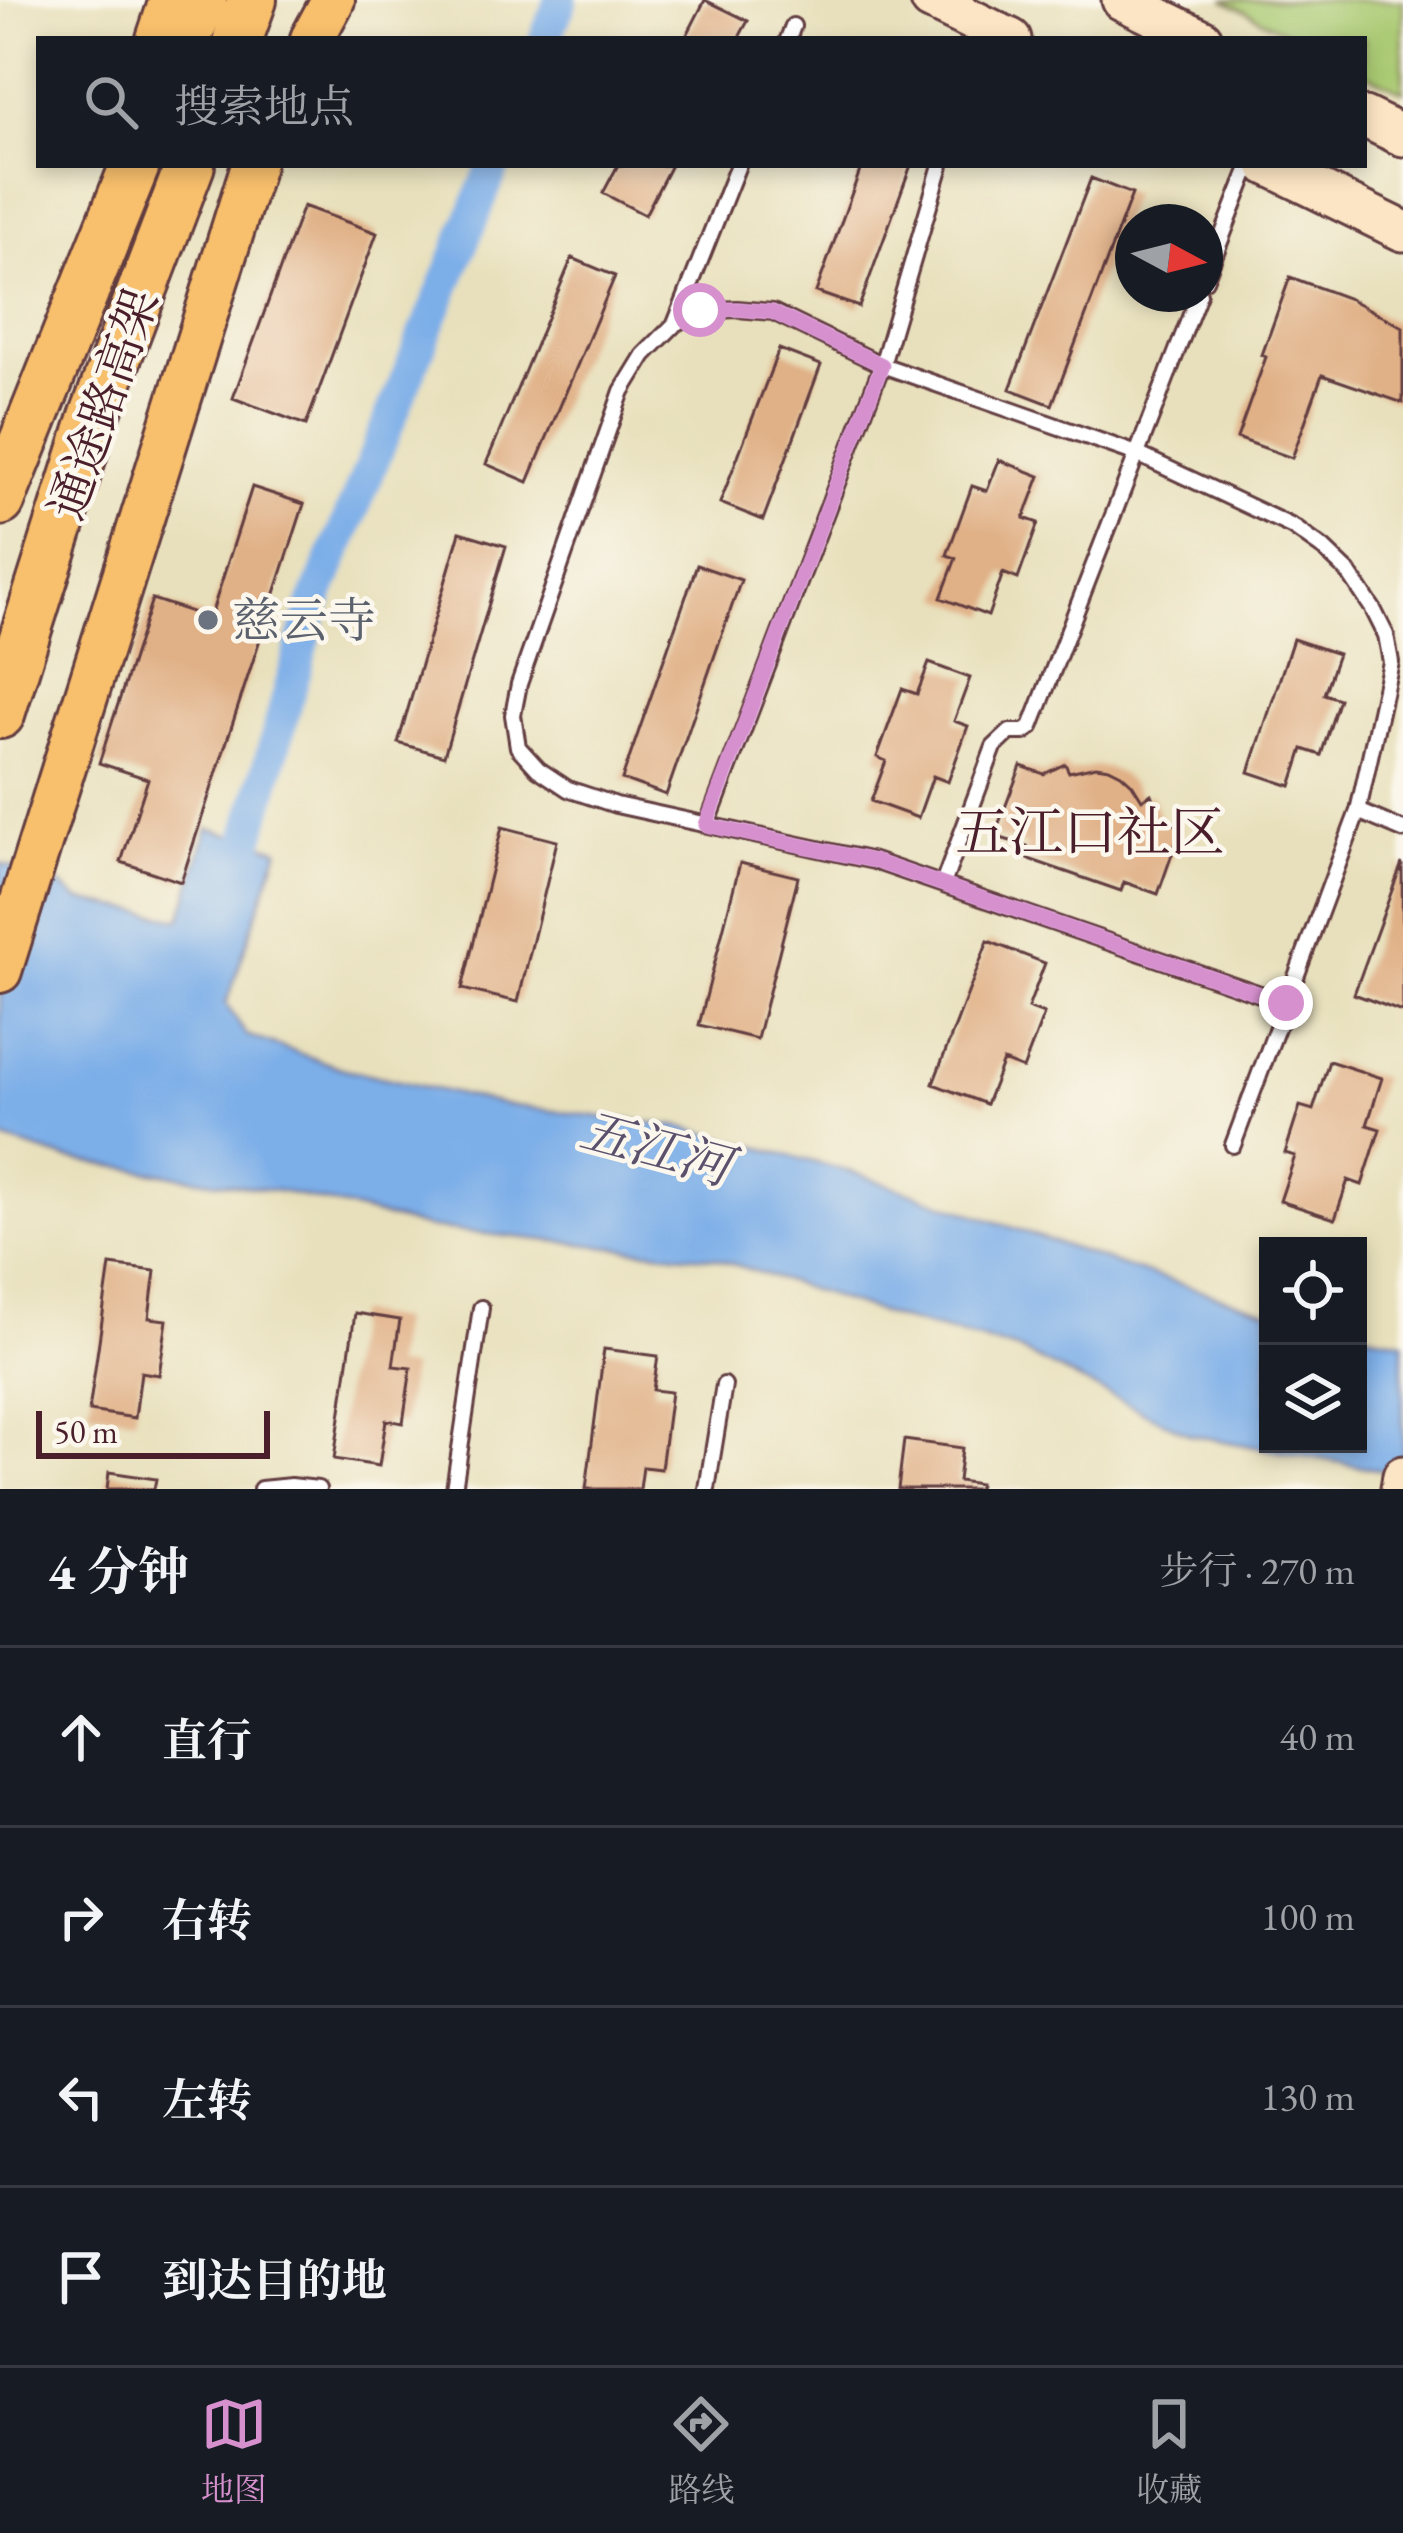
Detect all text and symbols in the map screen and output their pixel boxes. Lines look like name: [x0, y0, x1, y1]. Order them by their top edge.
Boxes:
search box: [36, 36, 1367, 168]
icon: search: [78, 69, 144, 135]
text: 搜索地点: [174, 77, 354, 135]
north arrow: [1115, 204, 1223, 312]
street label: 通途路高架: [35, 280, 171, 528]
route start: [673, 283, 727, 337]
place label: 慈云寺: [232, 589, 376, 651]
marker: 慈云寺: [195, 607, 221, 633]
district label: 五江口社区: [955, 797, 1225, 867]
route end: [1259, 976, 1313, 1030]
water label: 五江河: [574, 1096, 746, 1202]
map controls: [1259, 1237, 1367, 1453]
button: locate: [1259, 1237, 1367, 1345]
button: layers: [1259, 1345, 1367, 1453]
scale bar: [36, 1405, 270, 1458]
text: 50 m: [54, 1410, 118, 1453]
text: 4 分钟: [48, 1538, 189, 1604]
text: 步行 · 270 m: [1159, 1545, 1355, 1596]
icon: ahead: [48, 1704, 114, 1770]
text: 直行: [162, 1711, 252, 1769]
text: 40 m: [1279, 1711, 1355, 1762]
icon: right: [48, 1884, 114, 1950]
text: 右转: [162, 1891, 252, 1949]
text: 100 m: [1261, 1891, 1355, 1942]
icon: left: [48, 2064, 114, 2130]
text: 左转: [162, 2071, 252, 2129]
text: 130 m: [1261, 2071, 1355, 2122]
icon: arrive: [48, 2244, 114, 2310]
text: 到达目的地: [162, 2251, 387, 2309]
tab: 地图: [201, 2391, 267, 2511]
tab: 路线: [668, 2391, 734, 2511]
tab: 收藏: [1136, 2391, 1202, 2511]

